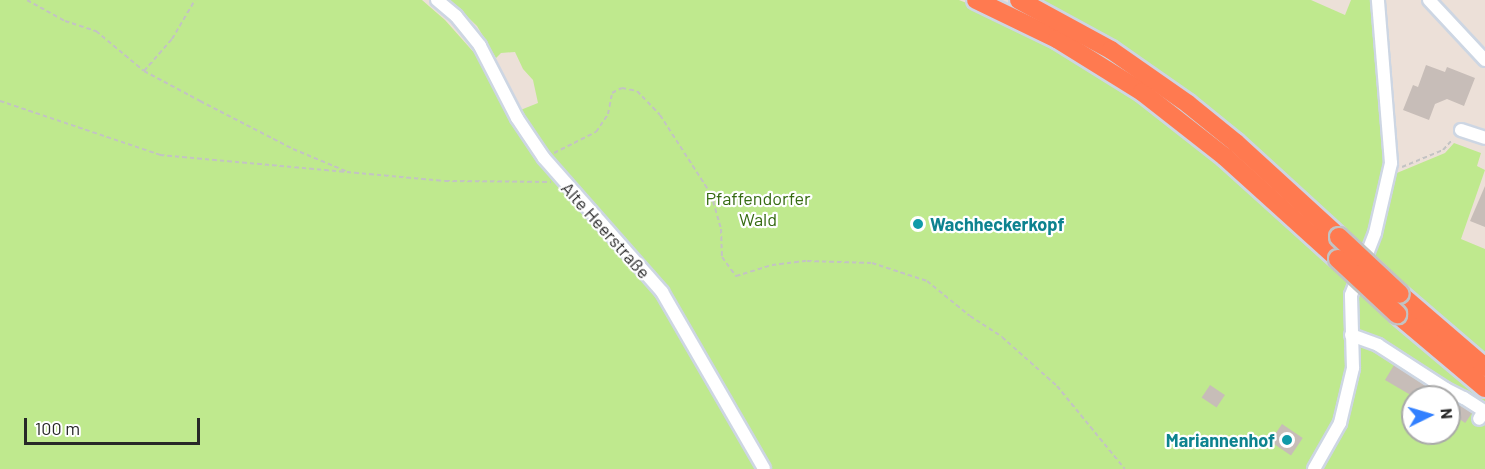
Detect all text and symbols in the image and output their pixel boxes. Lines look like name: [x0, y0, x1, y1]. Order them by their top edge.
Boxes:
street label: Alte Heerstraße: [557, 177, 655, 283]
park label: Pfaffendorfer Wald: [705, 188, 811, 230]
place label: Wachheckerkopf: [930, 213, 1064, 235]
marker: Wachheckerkopf: [911, 217, 925, 231]
north arrow: [1401, 385, 1461, 445]
scale bar: [27, 406, 202, 444]
text: N: [1438, 407, 1457, 420]
text: 100 m: [35, 417, 80, 439]
place label: Mariannenhof: [1166, 429, 1275, 451]
marker: Mariannenhof: [1280, 433, 1294, 447]

